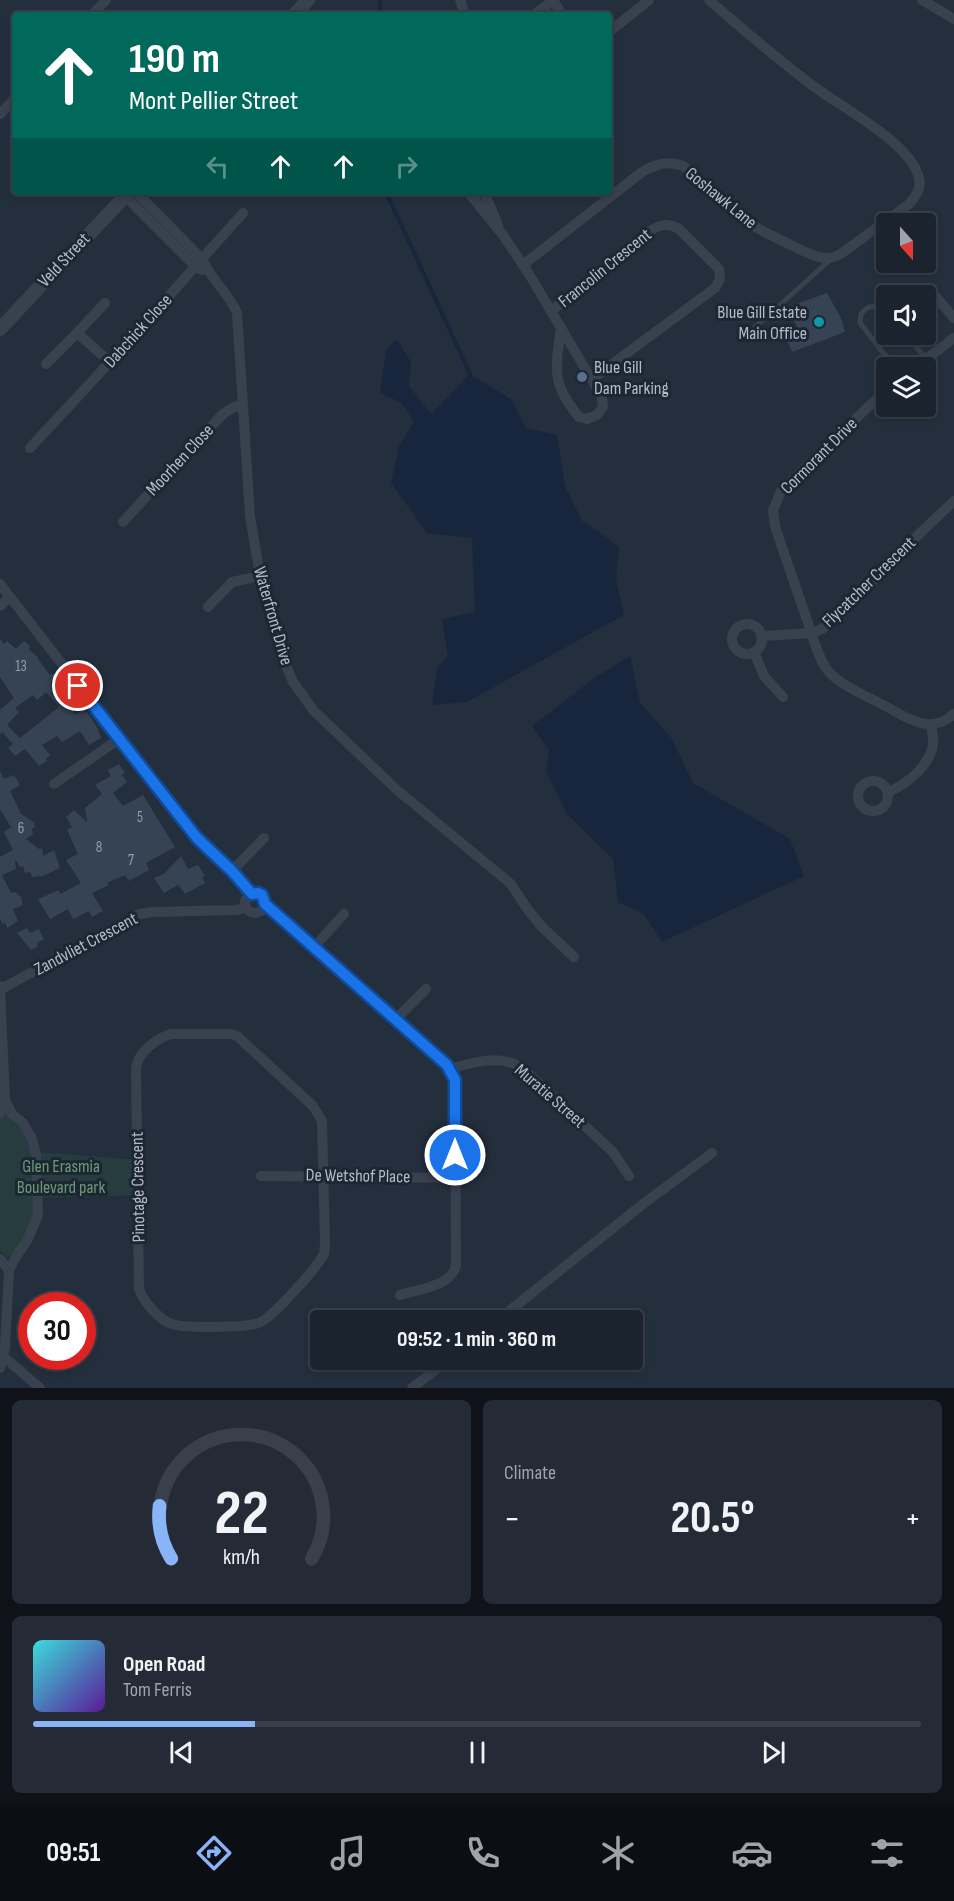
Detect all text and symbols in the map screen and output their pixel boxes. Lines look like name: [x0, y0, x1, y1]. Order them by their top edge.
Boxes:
text: 190 m: [129, 34, 220, 85]
icon: ahead: [30, 36, 108, 114]
text: Mont Pellier Street: [129, 85, 298, 117]
icon: left: [201, 150, 234, 183]
icon: ahead: [264, 150, 297, 183]
icon: ahead: [327, 150, 360, 183]
icon: right: [390, 150, 423, 183]
street label: Goshawk Lane: [681, 163, 761, 233]
north arrow: [876, 213, 936, 273]
map controls: [876, 213, 936, 417]
street label: Francolin Crescent: [554, 224, 656, 312]
street label: Veld Street: [34, 228, 95, 291]
button: sound: [876, 285, 936, 345]
street label: Dabchick Close: [100, 290, 176, 372]
place label: Blue Gill Estate Main Office: [717, 302, 807, 344]
marker: Blue Gill Estate Main Office: [812, 315, 826, 329]
place label: Blue Gill Dam Parking: [594, 357, 669, 399]
button: layers: [876, 357, 936, 417]
marker: Blue Gill Dam Parking: [575, 370, 589, 384]
street label: Cormorant Drive: [776, 413, 862, 499]
street label: Moorhen Close: [142, 420, 218, 500]
street label: Flycatcher Crescent: [818, 532, 920, 632]
street label: Waterfront Drive: [249, 564, 297, 668]
house number: 13: [15, 657, 27, 676]
pin: [52, 660, 103, 711]
icon: arrive: [61, 669, 94, 702]
house number: 5: [137, 808, 143, 827]
house number: 6: [18, 819, 24, 838]
house number: 8: [96, 838, 102, 857]
house number: 7: [128, 851, 134, 870]
street label: Zandvliet Crescent: [31, 908, 142, 980]
street label: Muratie Street: [510, 1060, 590, 1133]
position arrow: [423, 1123, 487, 1187]
street label: Pinotage Crescent: [127, 1131, 149, 1242]
park label: Glen Erasmia Boulevard park: [17, 1156, 105, 1198]
street label: De Wetshof Place: [305, 1165, 411, 1187]
speed limit sign: 30: [18, 1292, 96, 1370]
text: 09:52 · 1 min · 360 m: [397, 1326, 556, 1353]
text: Climate: [504, 1461, 556, 1485]
text: 22: [214, 1477, 269, 1552]
text: 20.5°: [670, 1491, 755, 1546]
text: −: [504, 1499, 520, 1539]
text: +: [905, 1499, 921, 1539]
text: km/h: [223, 1545, 260, 1570]
text: Open Road: [123, 1651, 205, 1678]
text: Tom Ferris: [123, 1678, 192, 1702]
icon: previous: [165, 1736, 198, 1769]
icon: pause: [461, 1736, 494, 1769]
icon: next: [757, 1736, 790, 1769]
icon: directions: [193, 1832, 235, 1874]
icon: music: [327, 1832, 369, 1874]
icon: phone: [462, 1832, 504, 1874]
icon: climate: [597, 1832, 639, 1874]
icon: car: [731, 1832, 773, 1874]
icon: filters: [866, 1832, 908, 1874]
text: 09:51: [46, 1837, 100, 1869]

